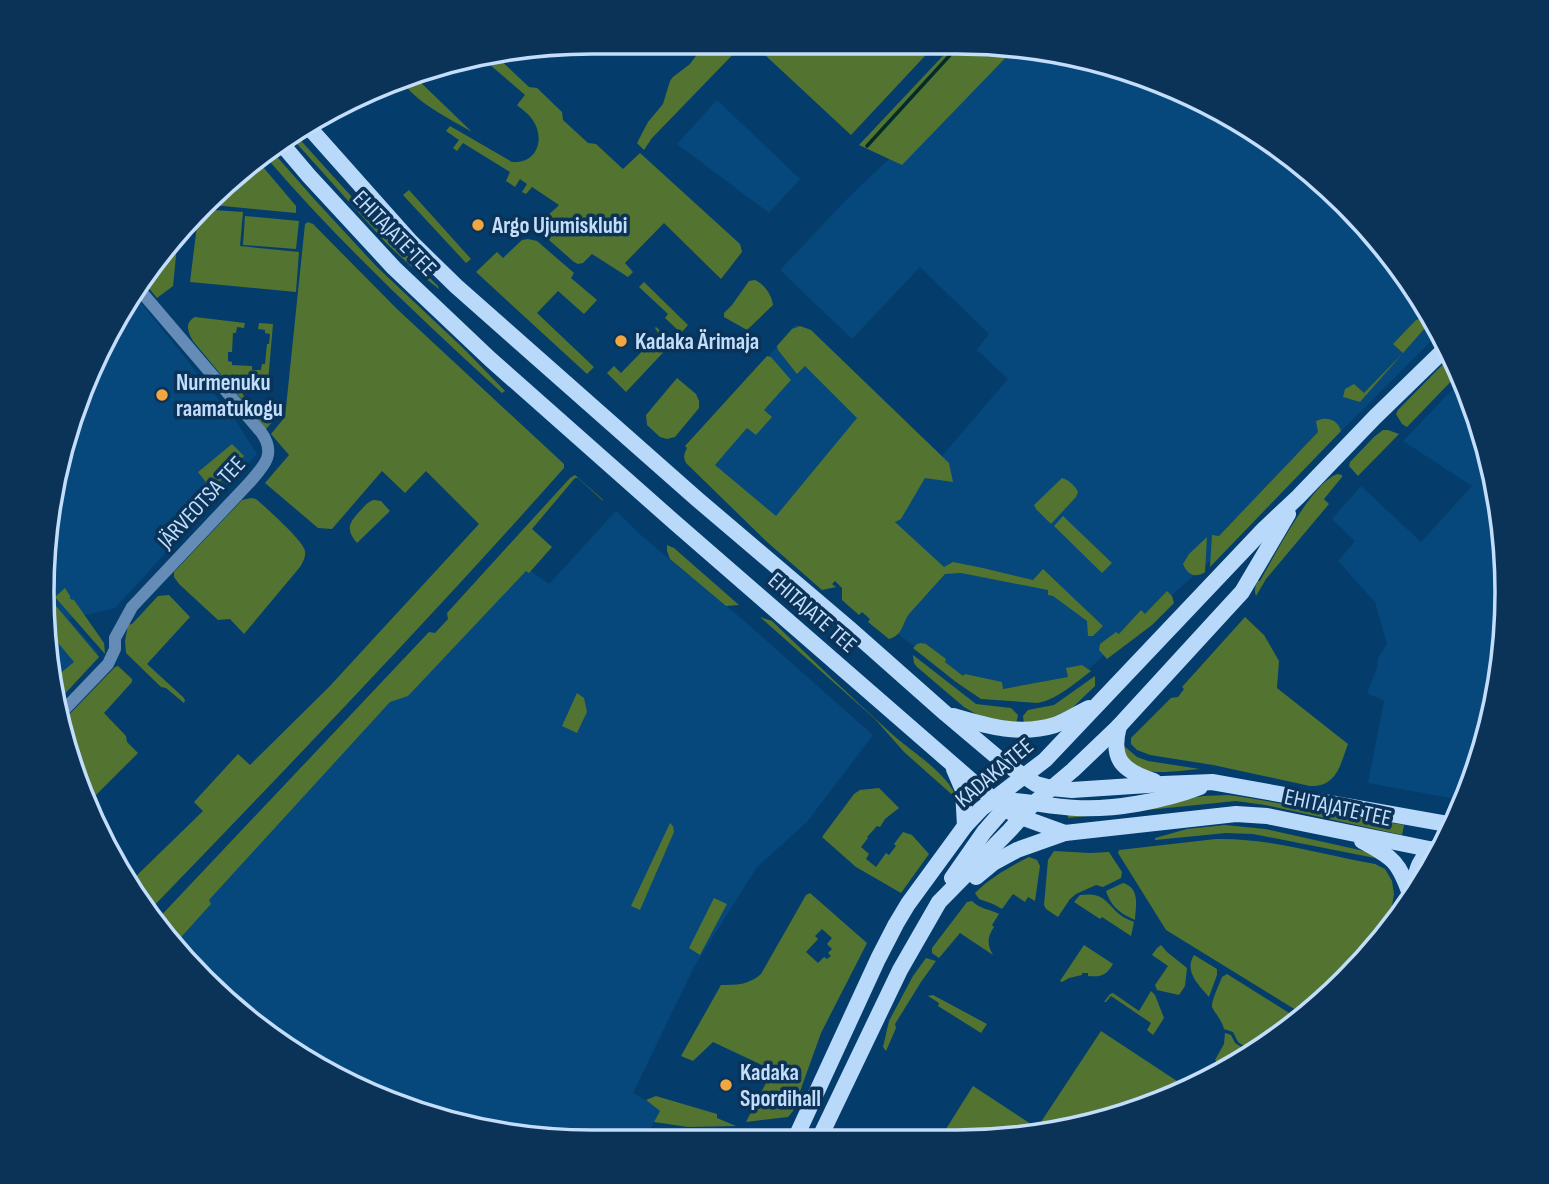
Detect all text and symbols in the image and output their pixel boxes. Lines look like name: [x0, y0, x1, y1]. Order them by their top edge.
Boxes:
street label: EHITAJATE TEE: [346, 185, 442, 283]
place label: Argo Ujumisklubi: [491, 212, 627, 240]
marker: Argo Ujumisklubi: [470, 217, 486, 233]
place label: Kadaka Ärimaja: [635, 328, 759, 356]
marker: Kadaka Ärimaja: [613, 333, 629, 349]
place label: Nurmenuku raamatukogu: [176, 369, 283, 423]
marker: Nurmenuku raamatukogu: [154, 387, 170, 403]
street label: JÄRVEOTSA TEE: [151, 451, 252, 556]
street label: EHITAJATE TEE: [762, 567, 863, 659]
street label: KADAKA TEE: [950, 732, 1039, 814]
street label: EHITAJATE TEE: [1282, 783, 1394, 833]
place label: Kadaka Spordihall: [740, 1059, 821, 1113]
marker: Kadaka Spordihall: [718, 1077, 734, 1093]

